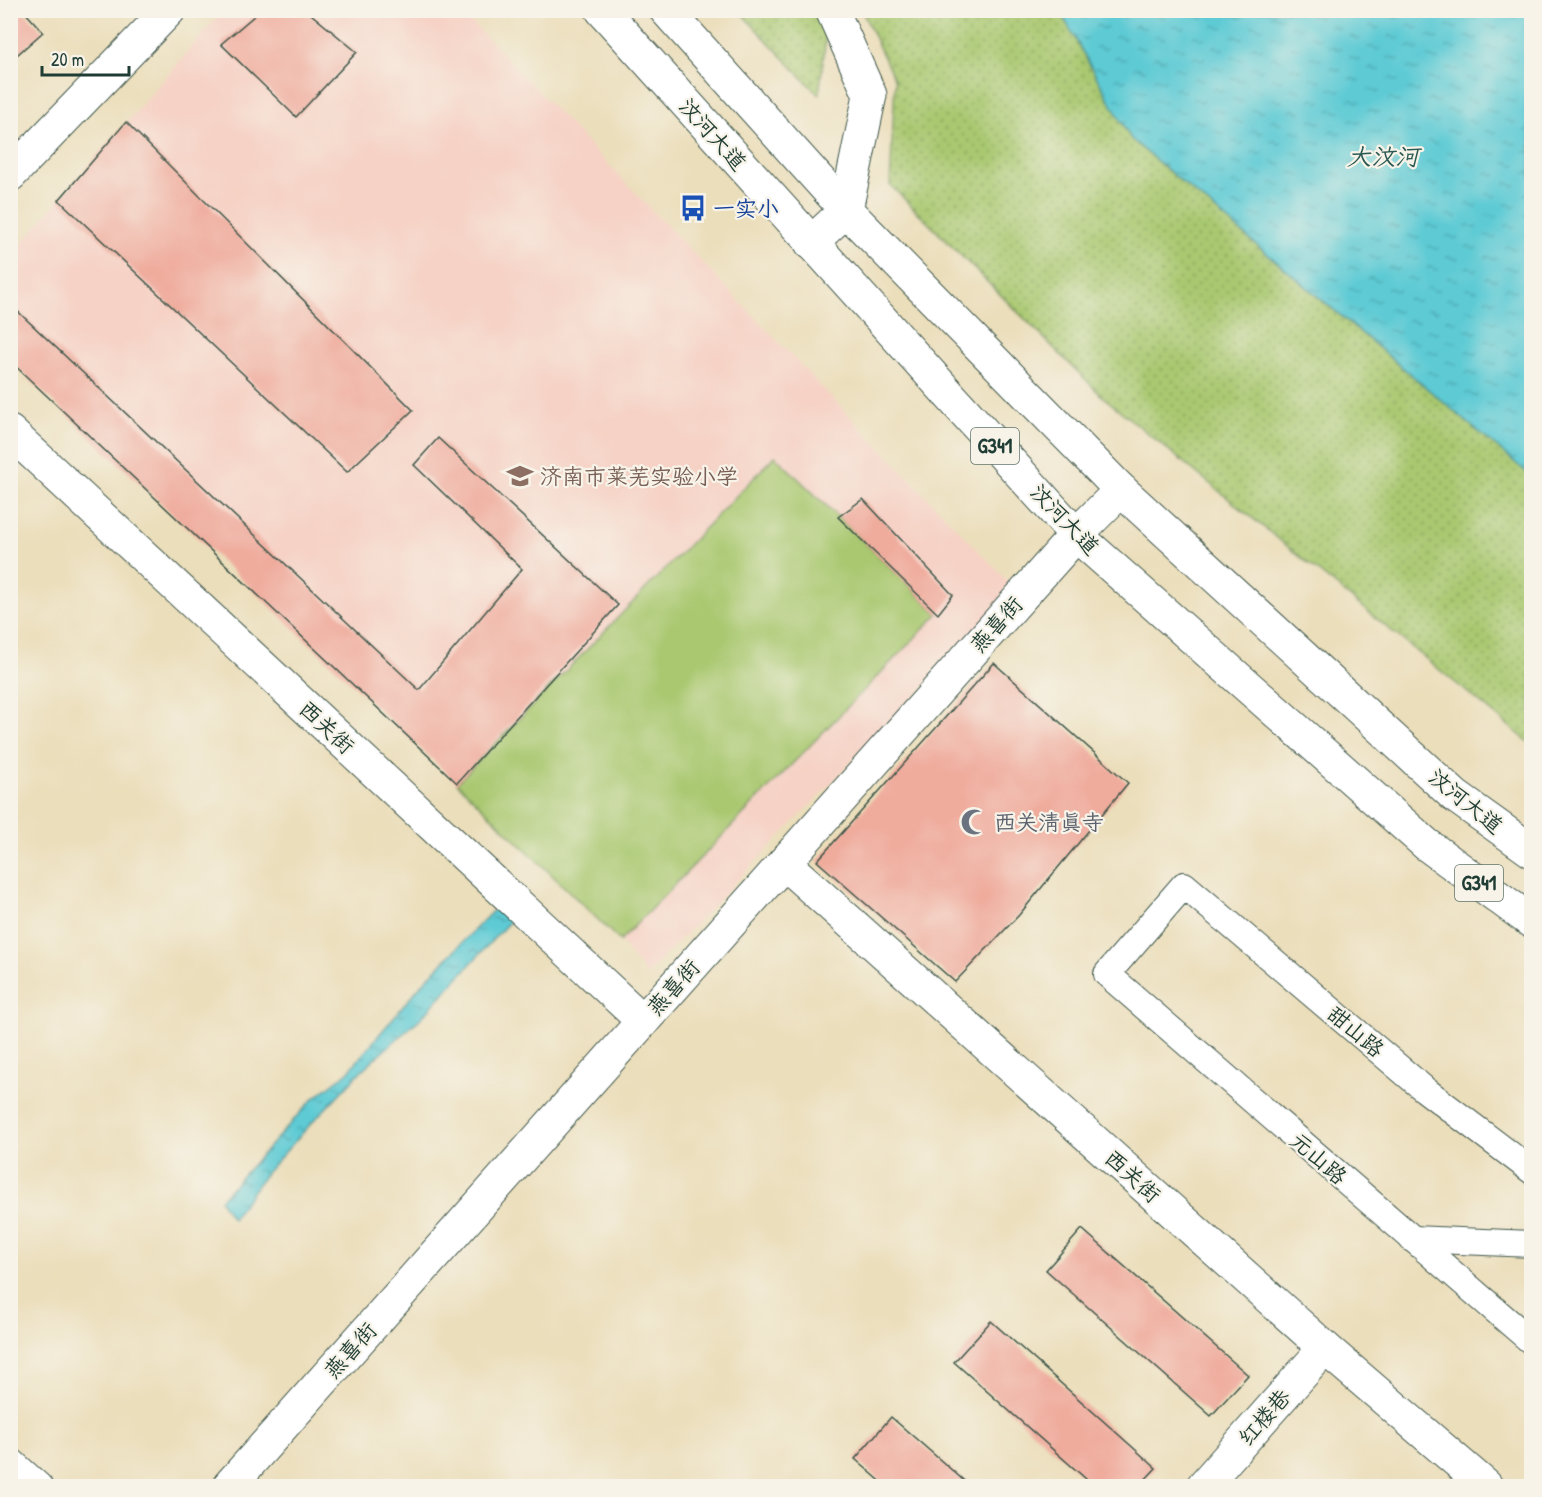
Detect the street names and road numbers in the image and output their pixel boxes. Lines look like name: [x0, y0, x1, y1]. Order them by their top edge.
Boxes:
street label: 汶河大道: [672, 91, 754, 177]
road number: G341: [971, 428, 1019, 464]
street label: 汶河大道: [1024, 477, 1106, 561]
street label: 燕喜街: [963, 589, 1029, 659]
street label: 西关街: [293, 694, 361, 760]
street label: 汶河大道: [1422, 762, 1510, 840]
road number: G341: [1455, 865, 1503, 901]
street label: 燕喜街: [640, 952, 706, 1022]
street label: 甜山路: [1321, 998, 1391, 1064]
street label: 元山路: [1284, 1125, 1354, 1191]
street label: 西关街: [1098, 1143, 1168, 1209]
street label: 燕喜街: [317, 1315, 383, 1385]
street label: 红楼巷: [1231, 1382, 1297, 1452]

